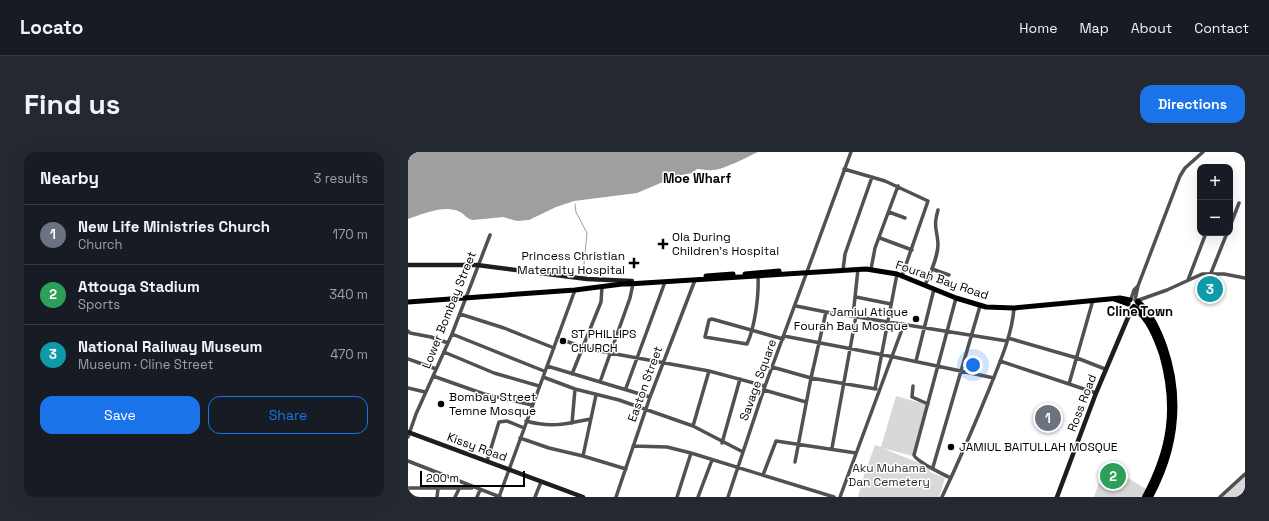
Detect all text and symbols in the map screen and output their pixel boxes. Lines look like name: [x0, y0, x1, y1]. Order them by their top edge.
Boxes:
text: Locato: [20, 15, 83, 40]
text: Home: [1019, 19, 1057, 37]
text: Map: [1079, 19, 1109, 37]
text: About: [1131, 19, 1172, 37]
text: Contact: [1194, 19, 1249, 37]
button: Directions: [1140, 85, 1245, 123]
text: Find us: [24, 86, 121, 122]
map controls: [1197, 164, 1233, 236]
button: +: [1197, 164, 1233, 200]
text: Nearby: [40, 167, 99, 189]
text: 3 results: [314, 170, 368, 187]
district label: Moe Wharf: [663, 170, 731, 187]
button: −: [1197, 200, 1233, 236]
text: New Life Ministries Church: [78, 217, 270, 236]
text: 1: [50, 226, 56, 243]
text: 170 m: [332, 226, 368, 243]
place label: Ola During Children's Hospital: [672, 229, 779, 259]
text: Church: [78, 236, 123, 253]
marker: Ola During Children's Hospital: [657, 238, 669, 250]
place label: Princess Christian Maternity Hospital: [517, 248, 625, 278]
street label: Lower Bombay Street: [418, 249, 480, 371]
marker: Princess Christian Maternity Hospital: [628, 257, 640, 269]
street label: Fourah Bay Road: [893, 257, 991, 303]
pin: 3: [1197, 274, 1223, 304]
text: Attouga Stadium: [78, 277, 200, 296]
text: 2: [49, 286, 57, 303]
text: 340 m: [329, 286, 368, 303]
text: Sports: [78, 296, 120, 313]
district label: Cline Town: [1107, 303, 1173, 320]
place label: Jamiul Atique Fourah Bay Mosque: [794, 304, 908, 334]
marker: Jamiul Atique Fourah Bay Mosque: [911, 314, 921, 324]
place label: ST PHILLIPS CHURCH: [571, 326, 636, 356]
marker: ST PHILLIPS CHURCH: [558, 336, 568, 346]
text: National Railway Museum: [78, 337, 262, 356]
street label: Savage Square: [736, 337, 780, 423]
street label: Easton Street: [624, 344, 666, 424]
text: 3: [49, 346, 57, 363]
text: 470 m: [330, 346, 368, 363]
your location: [963, 355, 983, 375]
text: Museum · Cline Street: [78, 356, 213, 373]
street label: Ross Road: [1064, 372, 1100, 434]
place label: Bombay Street Temne Mosque: [449, 389, 536, 419]
button: Save: [40, 396, 200, 434]
button: Share: [208, 396, 368, 434]
marker: Bombay Street Temne Mosque: [436, 399, 446, 409]
pin: 1: [1035, 403, 1061, 433]
street label: Kissy Road: [445, 429, 509, 465]
place label: JAMIUL BAITULLAH MOSQUE: [959, 439, 1118, 455]
marker: JAMIUL BAITULLAH MOSQUE: [946, 442, 956, 452]
park label: Aku Muhama Dan Cemetery: [848, 460, 930, 490]
pin: 2: [1100, 461, 1126, 491]
scale bar: [420, 469, 525, 488]
text: 200 m: [426, 471, 459, 485]

